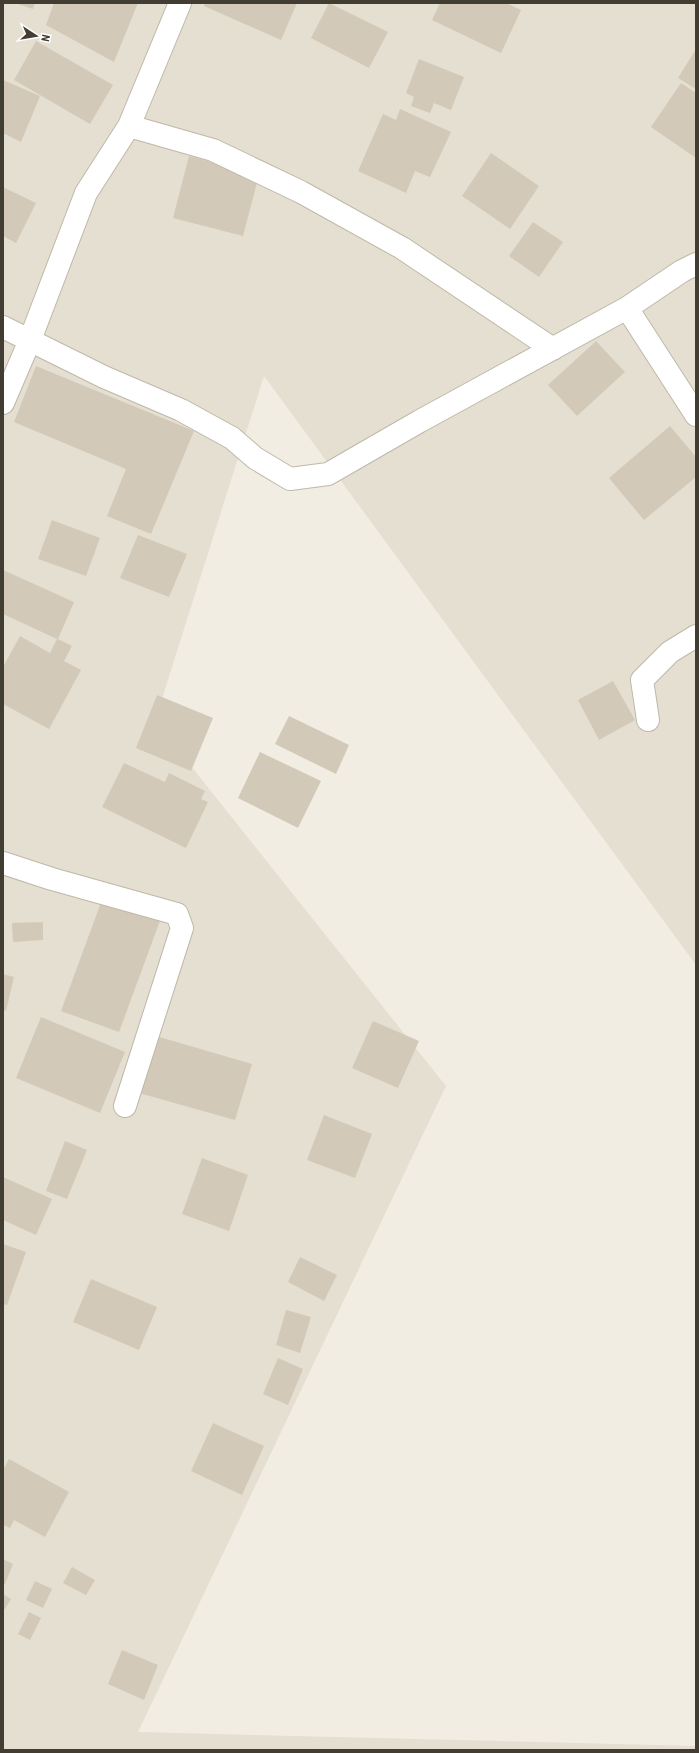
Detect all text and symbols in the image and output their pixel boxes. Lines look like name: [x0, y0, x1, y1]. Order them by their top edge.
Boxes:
north arrow: [16, 16, 56, 56]
text: N: [38, 33, 52, 43]

